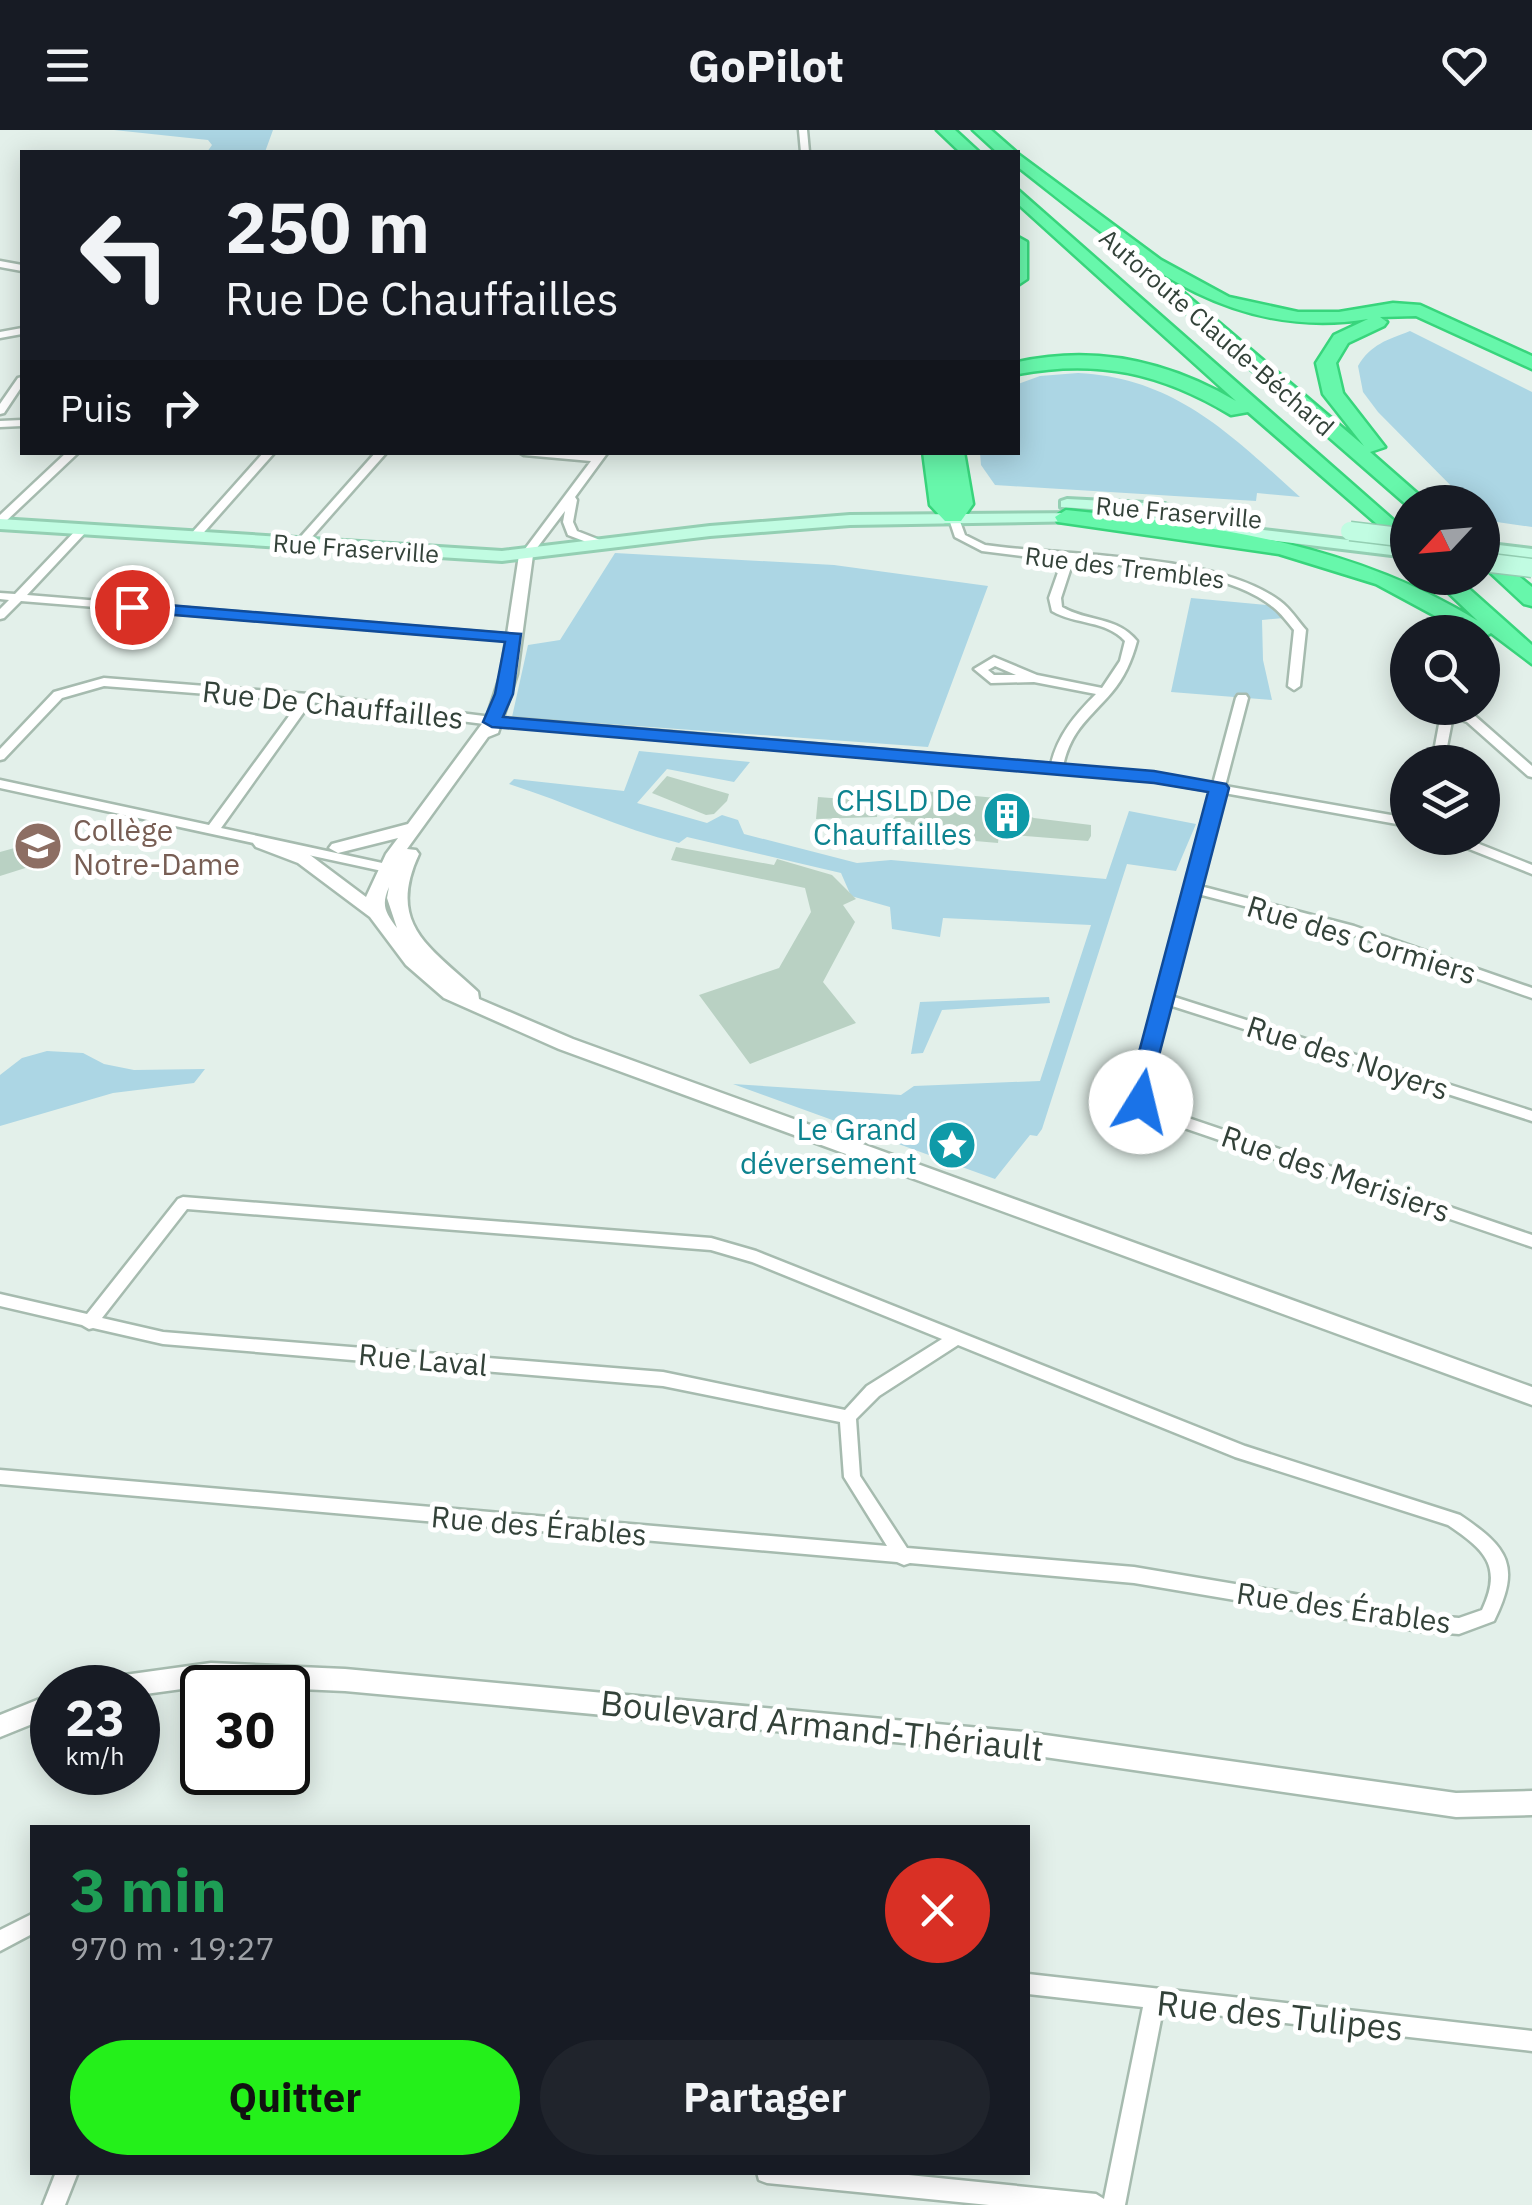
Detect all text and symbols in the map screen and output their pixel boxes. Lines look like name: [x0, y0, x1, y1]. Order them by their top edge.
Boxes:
text: GoPilot: [688, 36, 844, 94]
icon: menu: [40, 38, 95, 93]
icon: heart: [1437, 38, 1492, 93]
text: 250 m: [225, 181, 430, 272]
icon: left: [60, 190, 190, 320]
street label: Autoroute Claude-Béchard: [1093, 221, 1341, 443]
text: Rue De Chauffailles: [225, 269, 619, 327]
icon: right: [153, 380, 208, 435]
text: Puis: [60, 383, 133, 432]
north arrow: [1390, 485, 1500, 595]
map controls: [1390, 485, 1500, 855]
street label: Rue Fraserville: [1094, 488, 1264, 536]
street label: Rue Fraserville: [272, 526, 440, 570]
street label: Rue des Trembles: [1023, 538, 1227, 596]
pin: [90, 565, 175, 650]
icon: arrive: [105, 580, 160, 635]
button: search: [1390, 615, 1500, 725]
street label: Rue De Chauffailles: [200, 671, 466, 737]
button: layers: [1390, 745, 1500, 855]
place label: CHSLD De Chauffailles: [813, 780, 972, 853]
building icon: CHSLD De Chauffailles: [981, 790, 1033, 842]
place label: Collège Notre-Dame: [73, 810, 240, 883]
school or university icon: Collège Notre-Dame: [12, 820, 64, 872]
street label: Rue des Cormiers: [1243, 886, 1481, 992]
street label: Rue des Noyers: [1242, 1006, 1454, 1108]
position arrow: [1089, 1050, 1193, 1154]
place label: Le Grand déversement: [740, 1109, 917, 1182]
street label: Rue des Merisiers: [1217, 1116, 1455, 1230]
place icon: Le Grand déversement: [926, 1119, 978, 1171]
street label: Rue Laval: [357, 1334, 489, 1384]
street label: Rue des Érables: [430, 1496, 648, 1554]
street label: Rue des Érables: [1234, 1573, 1454, 1641]
speed limit sign: 30: [180, 1665, 310, 1795]
street label: Boulevard Armand-Thériault: [598, 1679, 1046, 1771]
text: 23: [65, 1685, 125, 1750]
text: km/h: [66, 1739, 124, 1772]
text: 3 min: [70, 1850, 227, 1929]
button: close: [885, 1858, 990, 1963]
text: 970 m · 19:27: [70, 1927, 275, 1969]
street label: Rue des Tulipes: [1154, 1979, 1406, 2051]
button: Quitter: [70, 2040, 520, 2155]
button: Partager: [540, 2040, 990, 2155]

